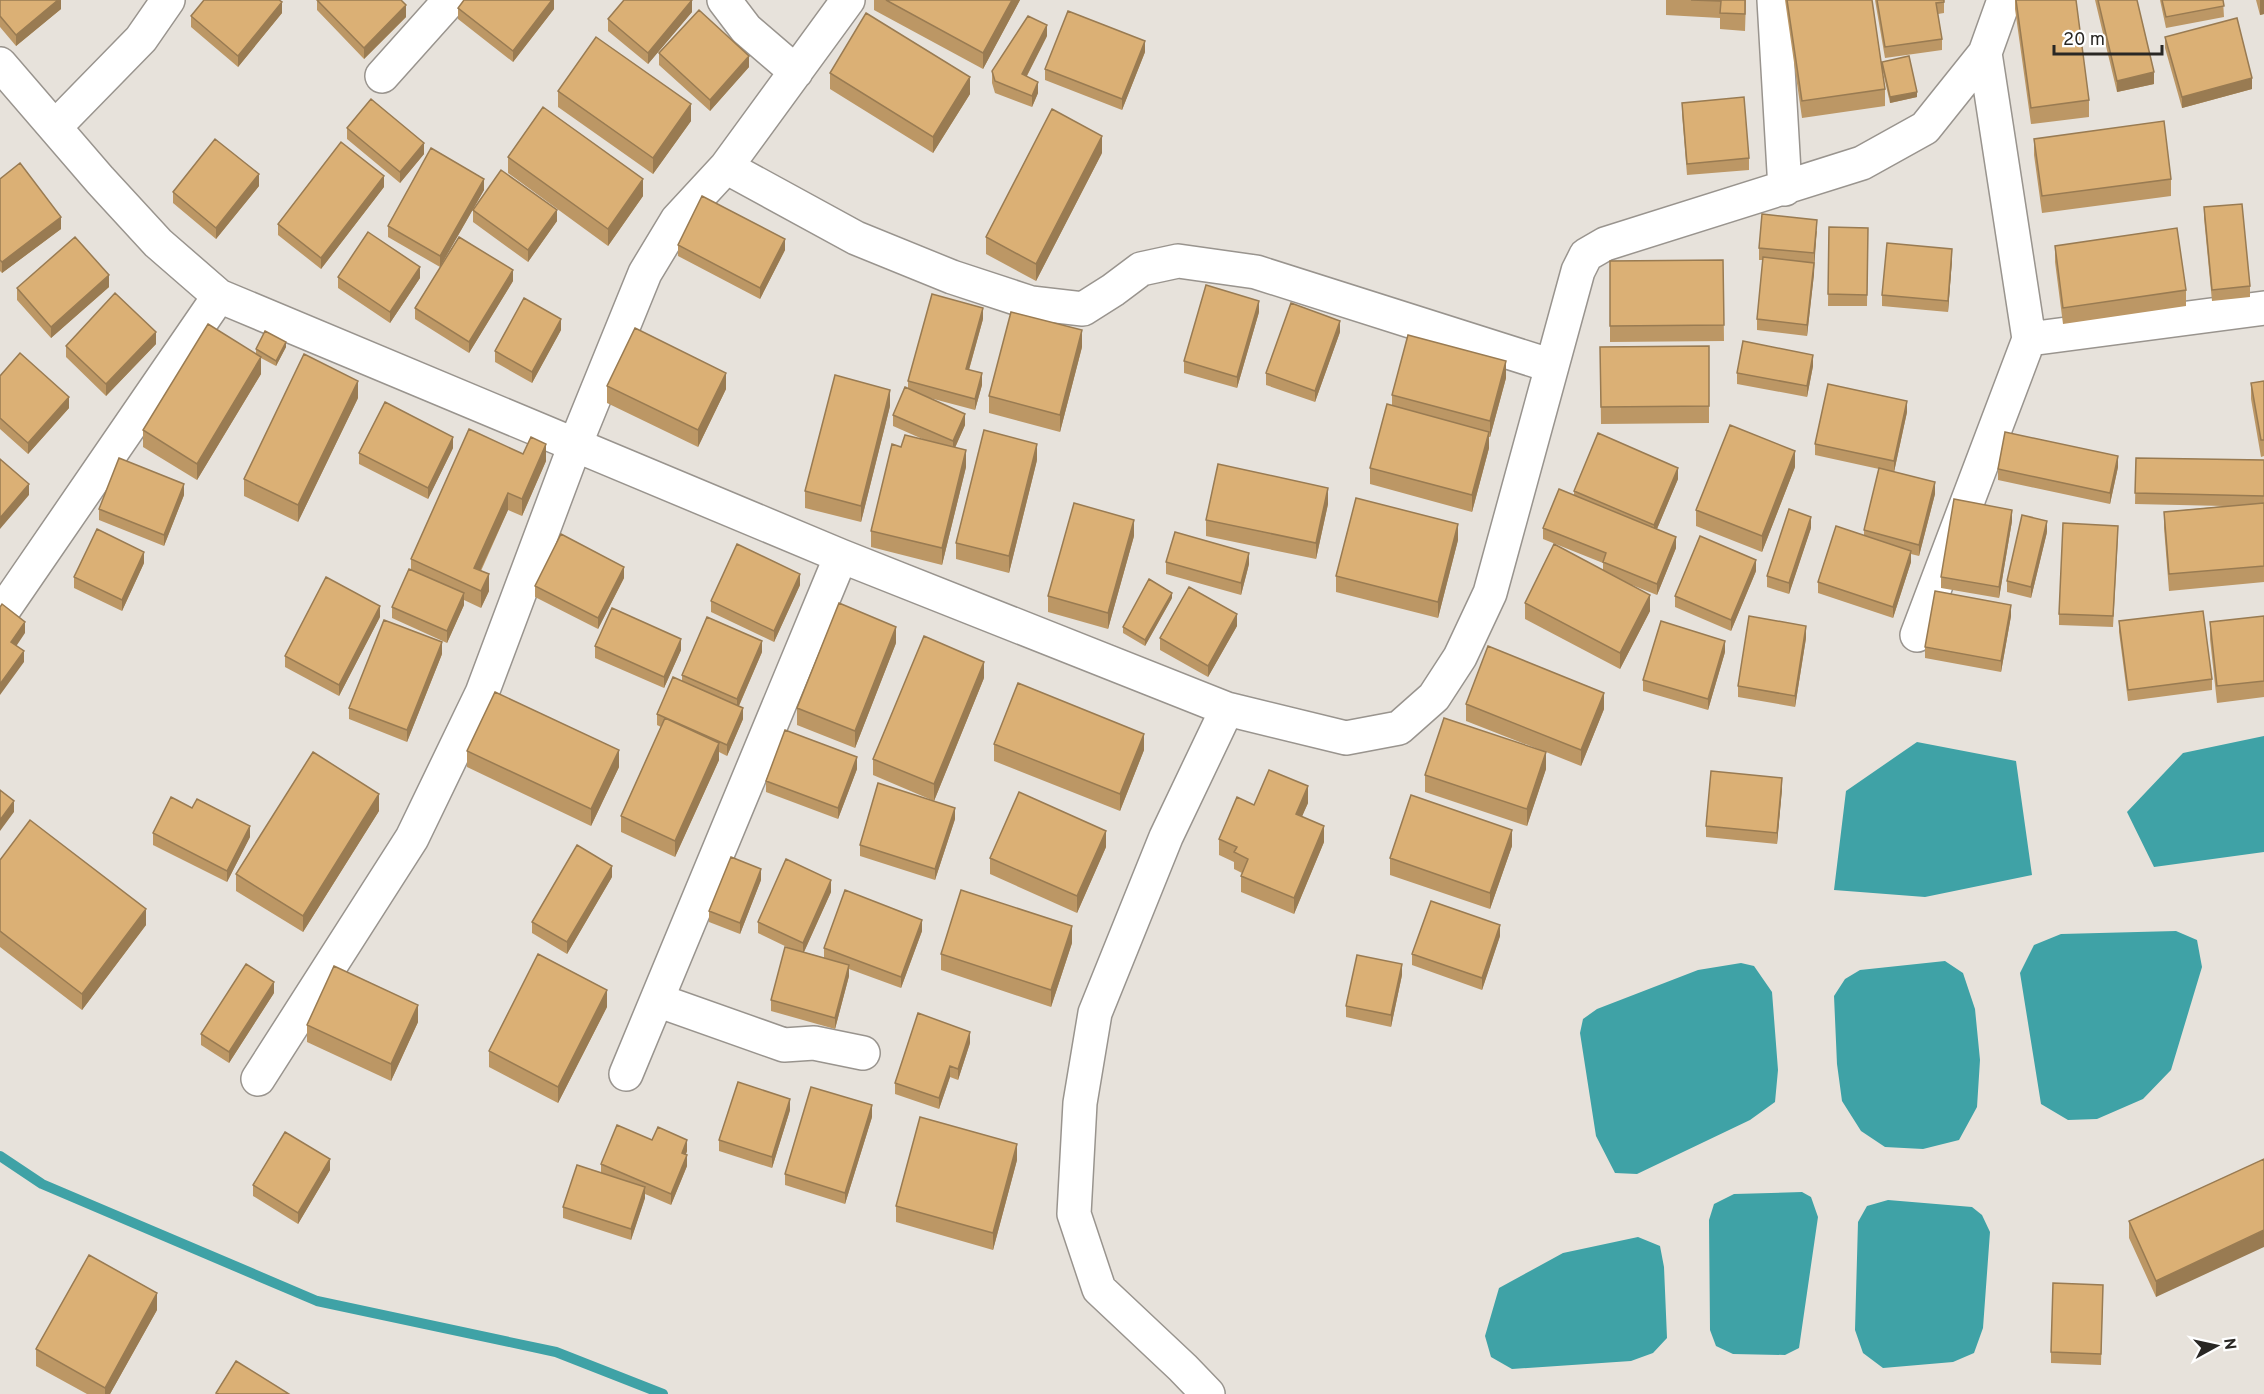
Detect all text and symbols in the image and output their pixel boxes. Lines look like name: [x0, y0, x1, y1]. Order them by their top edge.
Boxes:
scale bar: [2054, 18, 2162, 56]
text: 20 m: [2063, 29, 2105, 52]
north arrow: [2186, 1316, 2246, 1376]
text: N: [2218, 1337, 2240, 1351]

